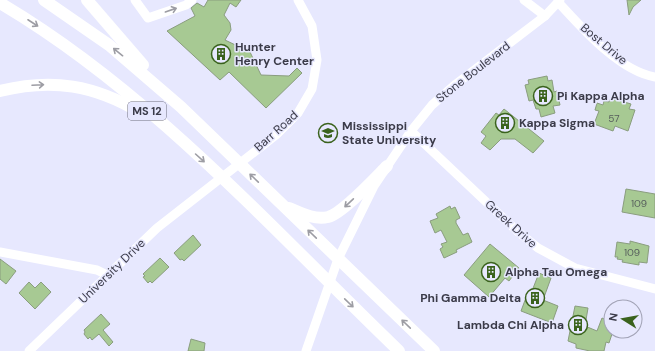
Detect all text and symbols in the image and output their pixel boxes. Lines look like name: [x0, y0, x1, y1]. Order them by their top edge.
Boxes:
one-way arrow: [164, 6, 177, 13]
one-way arrow: [28, 19, 39, 27]
street label: Bost Drive: [577, 20, 631, 68]
street label: Stone Boulevard: [433, 38, 513, 106]
place label: Hunter Henry Center: [235, 39, 314, 69]
building icon: Hunter Henry Center: [210, 43, 232, 65]
one-way arrow: [112, 48, 123, 57]
one-way arrow: [32, 82, 45, 89]
building icon: Pi Kappa Alpha: [532, 85, 554, 107]
place label: Pi Kappa Alpha: [557, 88, 645, 104]
road number: MS 12: [128, 102, 166, 120]
street label: Barr Road: [251, 107, 301, 155]
building icon: Kappa Sigma: [494, 112, 516, 134]
house number: 57: [608, 112, 620, 125]
place label: Kappa Sigma: [519, 115, 595, 131]
place label: Mississippi State University: [342, 118, 437, 148]
school or university icon: Mississippi State University: [317, 122, 339, 144]
one-way arrow: [194, 153, 205, 162]
one-way arrow: [249, 173, 259, 183]
street label: Greek Drive: [482, 196, 540, 252]
house number: 109: [631, 197, 647, 210]
one-way arrow: [344, 198, 354, 207]
one-way arrow: [307, 229, 317, 239]
street label: University Drive: [75, 235, 149, 307]
house number: 109: [624, 246, 640, 259]
building icon: Alpha Tau Omega: [480, 261, 502, 283]
place label: Alpha Tau Omega: [505, 264, 607, 280]
building icon: Phi Gamma Delta: [524, 287, 546, 309]
place label: Phi Gamma Delta: [420, 290, 521, 306]
one-way arrow: [344, 298, 354, 308]
north arrow: [603, 299, 643, 339]
text: N: [606, 312, 621, 322]
building icon: Lambda Chi Alpha: [567, 314, 589, 336]
place label: Lambda Chi Alpha: [457, 317, 564, 333]
one-way arrow: [401, 319, 411, 329]

